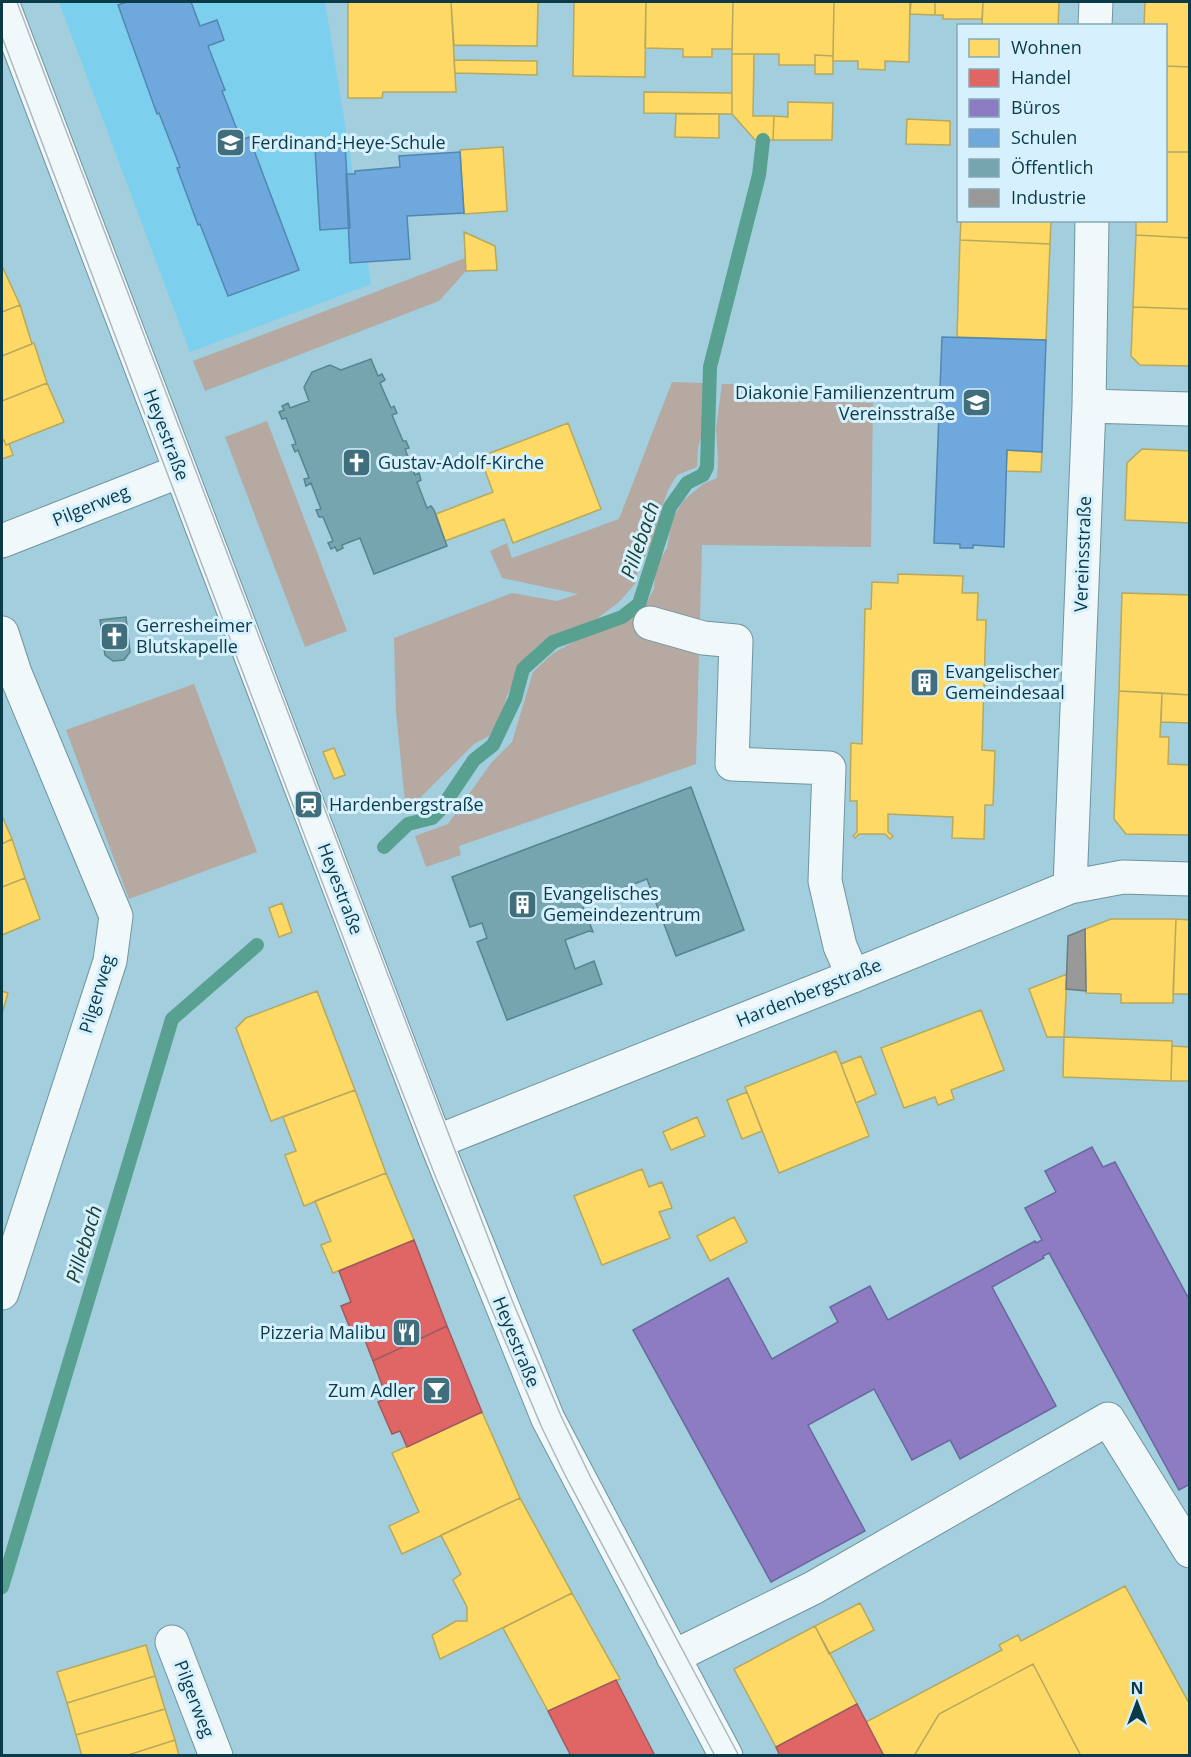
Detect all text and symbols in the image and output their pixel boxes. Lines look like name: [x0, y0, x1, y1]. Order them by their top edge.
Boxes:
legend: [957, 24, 1167, 222]
text: Wohnen: [1011, 35, 1082, 59]
text: Handel: [1011, 65, 1071, 89]
text: Büros: [1011, 95, 1060, 119]
text: Schulen: [1011, 125, 1077, 149]
school or university icon: Ferdinand-Heye-Schule: [214, 127, 246, 159]
place label: Ferdinand-Heye-Schule: [251, 130, 446, 154]
text: Öffentlich: [1011, 155, 1093, 179]
text: Industrie: [1011, 185, 1086, 209]
place label: Diakonie Familienzentrum Vereinsstraße: [735, 380, 955, 425]
street label: Heyestraße: [138, 385, 195, 484]
school or university icon: Diakonie Familienzentrum Vereinsstraße: [960, 387, 992, 419]
church icon: Gustav-Adolf-Kirche: [341, 447, 373, 479]
place label: Gustav-Adolf-Kirche: [378, 450, 544, 474]
street label: Pilgerweg: [49, 479, 133, 531]
street label: Vereinsstraße: [1068, 496, 1096, 612]
water label: Pillebach: [614, 498, 665, 582]
place label: Gerresheimer Blutskapelle: [136, 613, 253, 658]
church icon: Gerresheimer Blutskapelle: [99, 620, 131, 652]
place label: Evangelischer Gemeindesaal: [945, 659, 1065, 704]
building icon: Evangelischer Gemeindesaal: [908, 666, 940, 698]
station icon: Hardenbergstraße: [292, 789, 324, 821]
place label: Hardenbergstraße: [329, 792, 484, 816]
street label: Heyestraße: [312, 839, 369, 938]
place label: Evangelisches Gemeindezentrum: [543, 881, 701, 926]
building icon: Evangelisches Gemeindezentrum: [506, 888, 538, 920]
street label: Pilgerweg: [73, 951, 119, 1036]
street label: Hardenbergstraße: [732, 952, 885, 1032]
water label: Pillebach: [59, 1202, 108, 1286]
street label: Heyestraße: [488, 1293, 546, 1391]
restaurant icon: Pizzeria Malibu: [391, 1317, 423, 1349]
place label: Pizzeria Malibu: [260, 1320, 386, 1344]
bar icon: Zum Adler: [420, 1375, 452, 1407]
place label: Zum Adler: [328, 1378, 416, 1402]
street label: Pilgerweg: [169, 1657, 221, 1741]
north arrow: [1107, 1673, 1167, 1733]
text: N: [1130, 1677, 1144, 1699]

